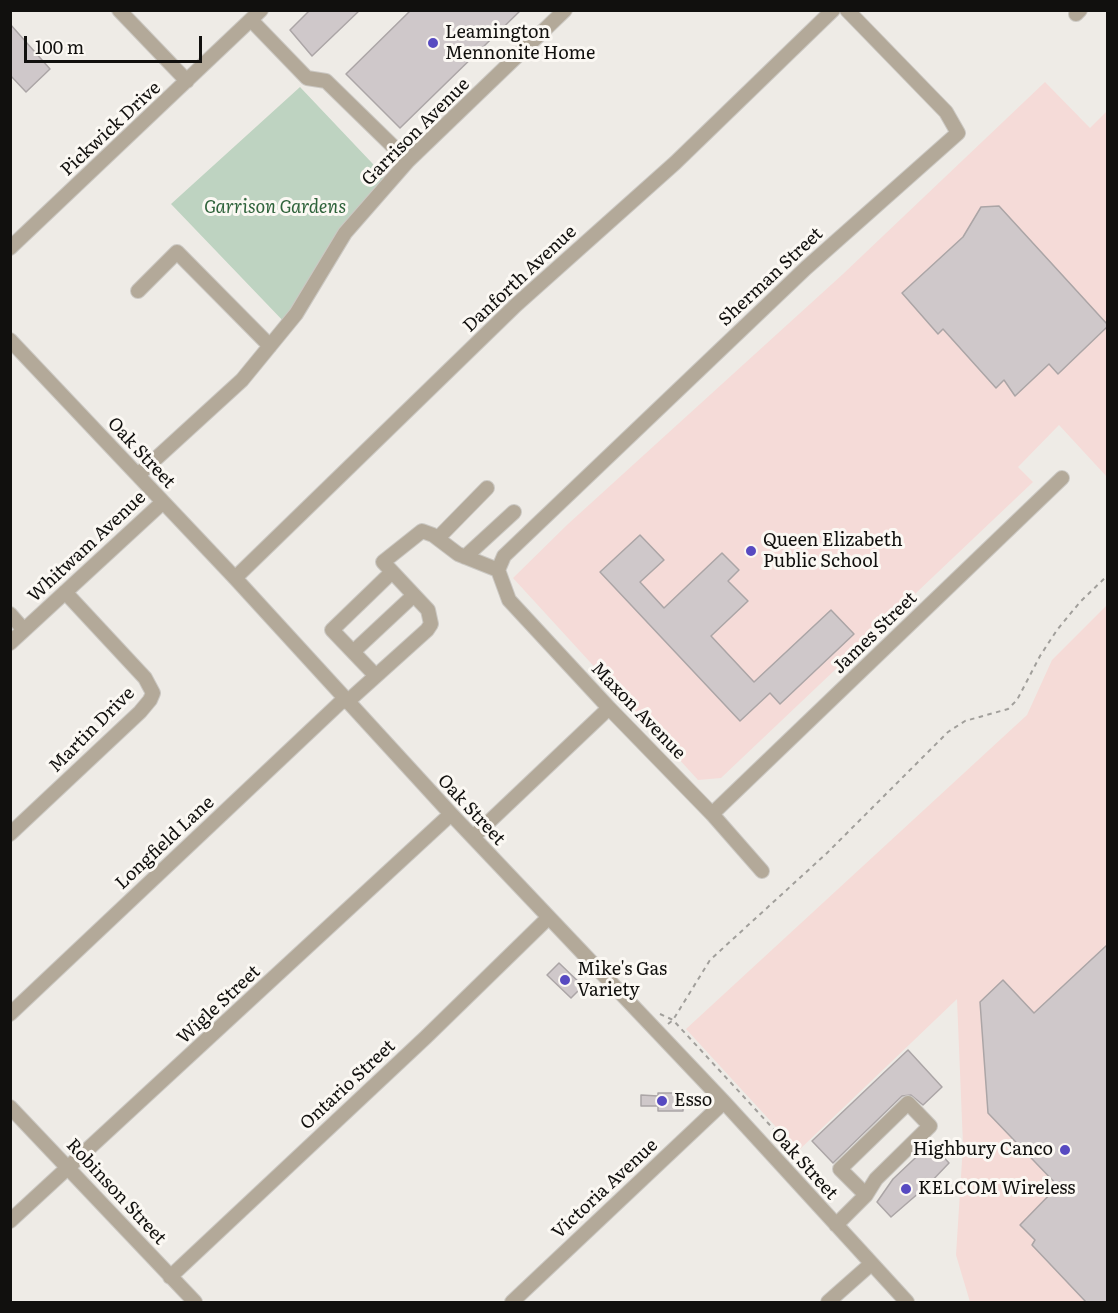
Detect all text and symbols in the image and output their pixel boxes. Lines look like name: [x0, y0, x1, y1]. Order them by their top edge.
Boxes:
place label: Leamington Mennonite Home: [445, 22, 595, 64]
scale bar: [27, 24, 206, 62]
text: 100 m: [35, 33, 84, 60]
marker: Leamington Mennonite Home: [426, 36, 440, 50]
street label: Garrison Avenue: [358, 74, 474, 190]
street label: Pickwick Drive: [57, 77, 165, 181]
park label: Garrison Gardens: [204, 197, 346, 219]
street label: Danforth Avenue: [459, 221, 581, 337]
street label: Sherman Street: [715, 223, 827, 331]
street label: Oak Street: [103, 413, 179, 493]
street label: Whitwam Avenue: [24, 487, 150, 607]
place label: Queen Elizabeth Public School: [763, 530, 903, 572]
marker: Queen Elizabeth Public School: [744, 544, 758, 558]
street label: James Street: [828, 588, 922, 678]
street label: Maxon Avenue: [586, 658, 690, 764]
street label: Martin Drive: [45, 683, 139, 777]
street label: Oak Street: [433, 770, 509, 850]
street label: Longfield Lane: [111, 792, 219, 894]
place label: Mike's Gas Variety: [577, 959, 667, 1002]
street label: Wigle Street: [173, 961, 265, 1049]
marker: Mike's Gas Variety: [558, 973, 572, 987]
street label: Ontario Street: [296, 1036, 400, 1134]
place label: Esso: [674, 1090, 712, 1112]
marker: Esso: [655, 1094, 669, 1108]
street label: Oak Street: [766, 1124, 842, 1204]
street label: Robinson Street: [61, 1135, 171, 1249]
street label: Victoria Avenue: [548, 1135, 662, 1243]
place label: Highbury Canco: [913, 1139, 1053, 1161]
marker: Highbury Canco: [1058, 1143, 1072, 1157]
place label: KELCOM Wireless: [918, 1178, 1075, 1200]
marker: KELCOM Wireless: [899, 1182, 913, 1196]

